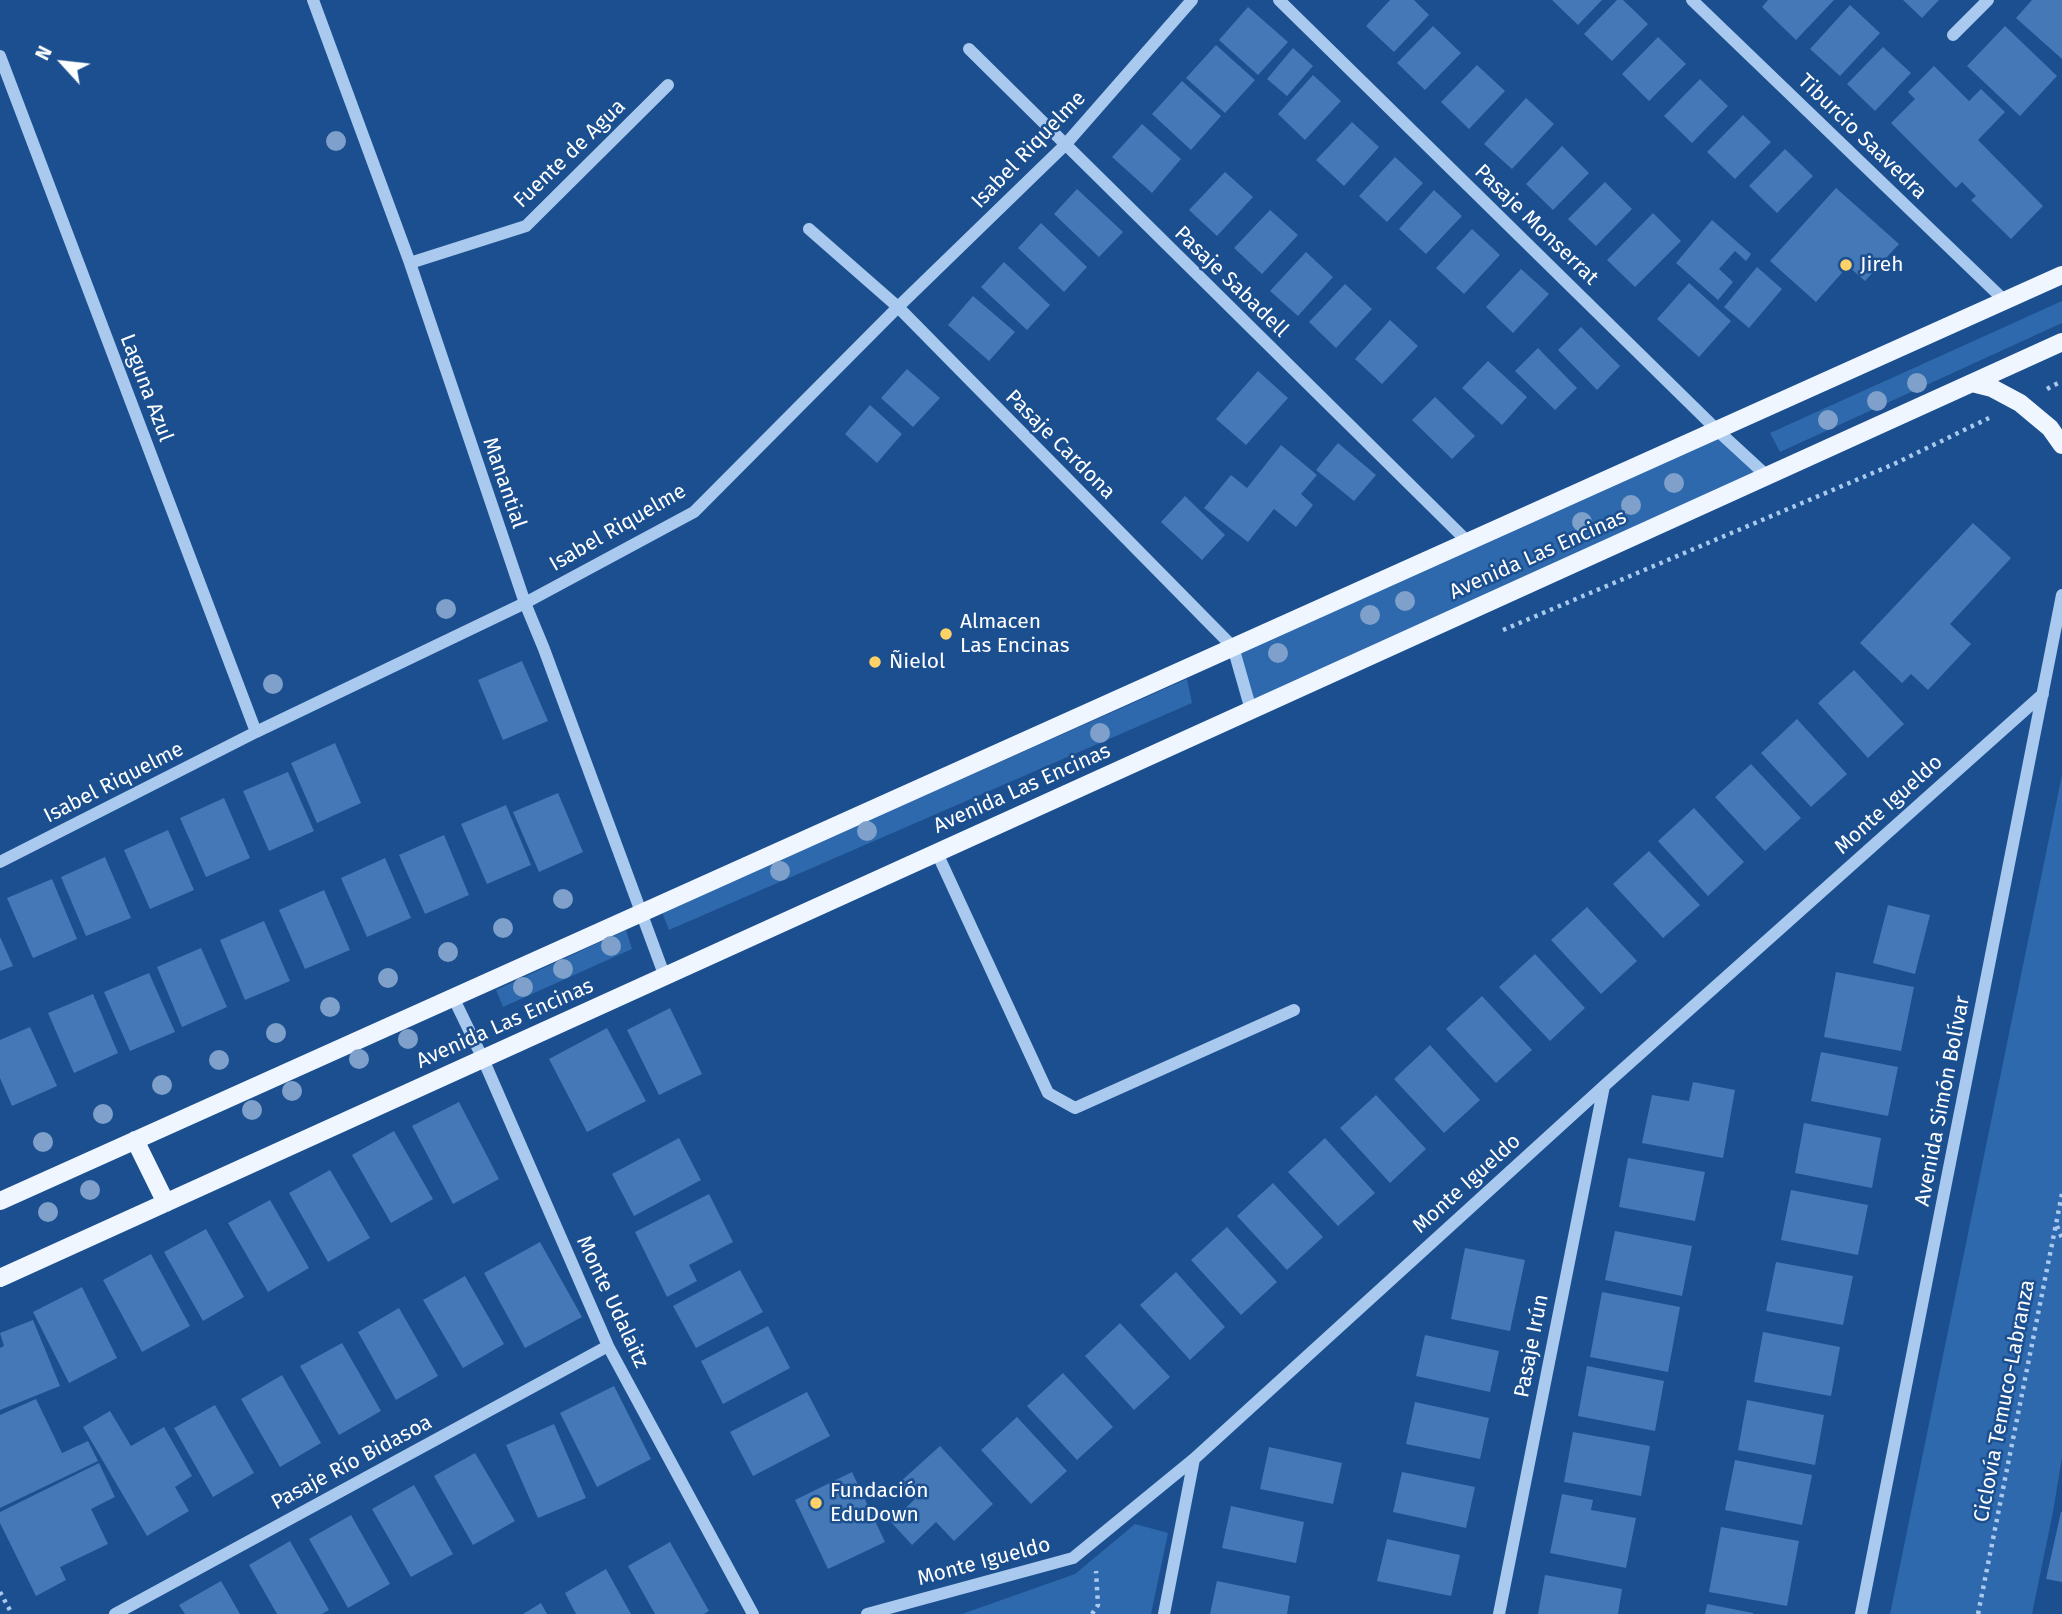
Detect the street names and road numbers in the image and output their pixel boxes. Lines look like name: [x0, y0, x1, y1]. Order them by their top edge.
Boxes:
street label: Tiburcio Saavedra: [1792, 69, 1932, 205]
street label: Isabel Riquelme: [967, 86, 1091, 214]
street label: Fuente de Agua: [509, 94, 631, 214]
street label: Pasaje Monserrat: [1469, 159, 1603, 291]
street label: Pasaje Sabadell: [1169, 221, 1293, 343]
street label: Laguna Azul: [114, 331, 178, 445]
street label: Pasaje Cardona: [1000, 385, 1120, 505]
street label: Manantial: [477, 434, 531, 532]
street label: Isabel Riquelme: [545, 479, 691, 577]
street label: Avenida Las Encinas: [1446, 505, 1630, 605]
street label: Isabel Riquelme: [40, 737, 188, 829]
street label: Avenida Las Encinas: [930, 739, 1114, 839]
street label: Monte Igueldo: [1830, 750, 1948, 860]
street label: Avenida Las Encinas: [413, 974, 597, 1074]
street label: Avenida Simón Bolívar: [1910, 994, 1976, 1208]
street label: Monte Igueldo: [1408, 1129, 1526, 1239]
street label: Monte Udalaitz: [570, 1232, 654, 1372]
street label: Ciclovía Temuco-Labranza: [1969, 1278, 2041, 1524]
street label: Pasaje Irún: [1510, 1292, 1554, 1400]
street label: Pasaje Río Bidasoa: [267, 1410, 437, 1516]
street label: Monte Igueldo: [915, 1532, 1053, 1592]

